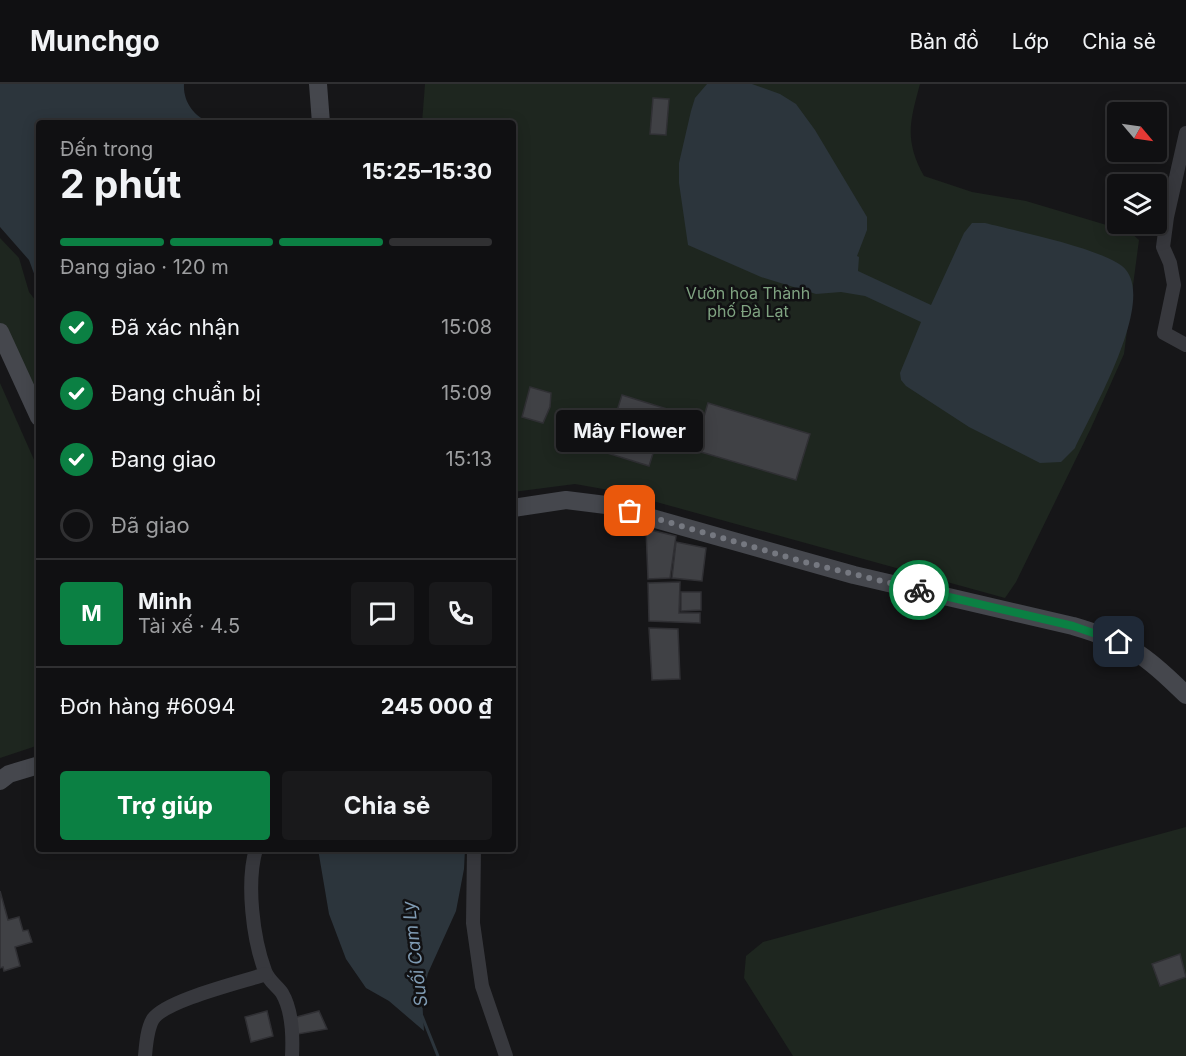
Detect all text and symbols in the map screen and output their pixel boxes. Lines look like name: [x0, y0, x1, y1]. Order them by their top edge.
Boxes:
text: Munchgo: [30, 24, 160, 58]
text: Bản đồ: [910, 29, 979, 54]
text: Lớp: [1012, 29, 1049, 54]
text: Chia sẻ: [1082, 29, 1156, 54]
north arrow: [1107, 102, 1167, 162]
map controls: [1107, 102, 1167, 234]
text: Đến trong: [60, 137, 153, 161]
text: 15:25–15:30: [362, 158, 492, 184]
text: 2 phút: [60, 160, 181, 207]
button: layers: [1107, 174, 1167, 234]
text: Đang giao · 120 m: [60, 255, 229, 279]
park label: Vườn hoa Thành phố Đà Lạt: [686, 283, 810, 321]
icon: check: [60, 311, 93, 344]
text: Đã xác nhận: [111, 314, 240, 340]
text: 15:08: [441, 315, 492, 339]
icon: check: [60, 377, 93, 410]
text: Đang chuẩn bị: [111, 380, 261, 406]
text: 15:09: [441, 381, 492, 405]
callout: Mây Flower: [556, 409, 704, 451]
text: Mây Flower: [573, 419, 686, 443]
icon: check: [60, 443, 93, 476]
text: Đang giao: [111, 446, 216, 472]
text: 15:13: [445, 447, 492, 471]
pin: [604, 485, 655, 536]
icon: bag: [613, 494, 646, 527]
text: Đã giao: [111, 512, 190, 538]
courier: [889, 560, 949, 620]
icon: bike: [903, 574, 936, 607]
button: chat: [351, 582, 414, 645]
button: phone: [429, 582, 492, 645]
text: Minh: [138, 588, 192, 614]
text: M: [81, 600, 102, 626]
text: Tài xế · 4.5: [138, 614, 240, 638]
pin: [1093, 616, 1144, 667]
icon: home: [1102, 625, 1135, 658]
text: Đơn hàng #6094: [60, 693, 236, 719]
text: 245 000 ₫: [381, 693, 492, 719]
button: Trợ giúp: [60, 771, 270, 840]
button: Chia sẻ: [282, 771, 492, 840]
water label: Suối Cam Ly: [397, 899, 431, 1008]

